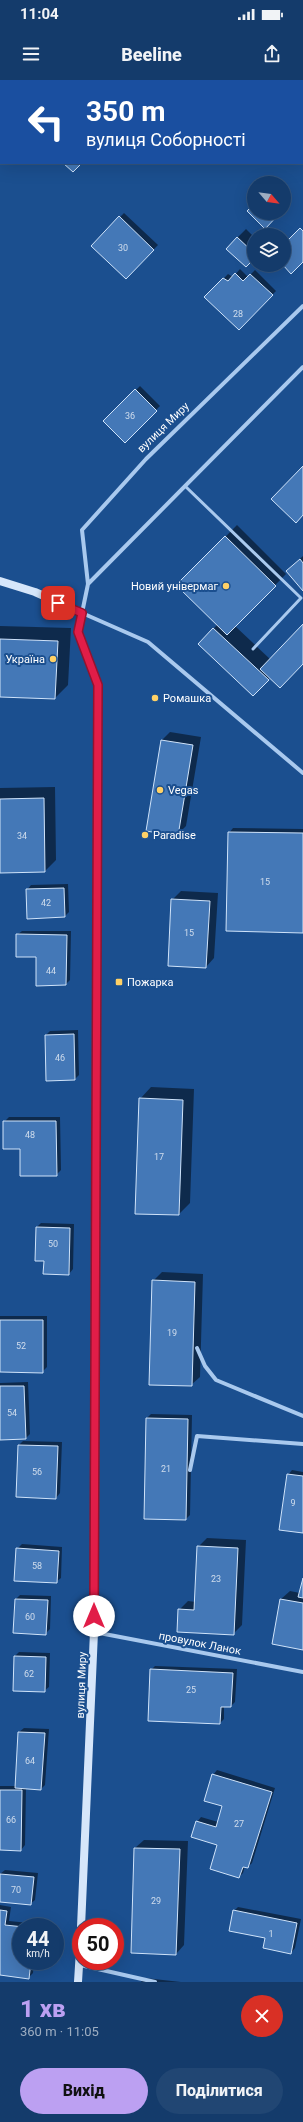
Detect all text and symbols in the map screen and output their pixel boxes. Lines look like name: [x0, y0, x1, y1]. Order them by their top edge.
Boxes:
text: 11:04: [20, 5, 59, 23]
icon: menu: [20, 43, 42, 65]
icon: share: [261, 43, 283, 65]
text: Beeline: [121, 44, 182, 65]
text: 350 m: [86, 95, 165, 128]
icon: left: [20, 96, 72, 148]
text: вулиця Соборності: [86, 129, 246, 150]
north arrow: [247, 176, 291, 220]
map controls: [247, 176, 291, 272]
button: layers: [247, 228, 291, 272]
house number: 30: [118, 243, 128, 253]
house number: 28: [233, 309, 243, 319]
street label: вулиця Миру: [135, 399, 192, 455]
house number: 36: [125, 411, 135, 421]
place label: Новий універмаг: [131, 580, 218, 593]
marker: Новий універмаг: [221, 581, 231, 591]
pin: [41, 586, 75, 620]
icon: arrive: [47, 592, 69, 614]
place label: Україна: [5, 653, 45, 666]
marker: Україна: [48, 654, 58, 664]
place label: Ромашка: [163, 692, 211, 705]
marker: Ромашка: [150, 693, 160, 703]
place label: Vegas: [168, 784, 199, 797]
marker: Vegas: [155, 785, 165, 795]
place label: Paradise: [153, 829, 196, 842]
marker: Paradise: [140, 830, 150, 840]
house number: 34: [17, 831, 27, 841]
house number: 15: [260, 877, 270, 887]
house number: 42: [41, 898, 51, 908]
house number: 15: [184, 928, 194, 938]
house number: 44: [46, 966, 56, 976]
place label: Пожарка: [127, 976, 174, 989]
marker: Пожарка: [114, 977, 124, 987]
house number: 46: [55, 1053, 65, 1063]
house number: 48: [25, 1130, 35, 1140]
house number: 17: [154, 1152, 164, 1162]
house number: 50: [48, 1239, 58, 1249]
house number: 19: [167, 1328, 177, 1338]
house number: 52: [16, 1341, 26, 1351]
house number: 54: [7, 1408, 17, 1418]
house number: 21: [161, 1464, 171, 1474]
house number: 56: [32, 1467, 42, 1477]
house number: 9: [290, 1498, 296, 1508]
house number: 58: [32, 1561, 42, 1571]
house number: 23: [211, 1574, 221, 1584]
position arrow: [73, 1595, 115, 1637]
house number: 60: [25, 1612, 35, 1622]
street label: провулок Ланок: [158, 1629, 242, 1658]
street label: вулиця Миру: [74, 1651, 89, 1719]
house number: 62: [24, 1669, 34, 1679]
house number: 25: [186, 1685, 196, 1695]
house number: 64: [25, 1756, 35, 1766]
house number: 66: [6, 1815, 16, 1825]
house number: 27: [234, 1819, 244, 1829]
house number: 70: [11, 1885, 21, 1895]
house number: 29: [151, 1896, 161, 1906]
speed limit sign: 50: [72, 1918, 124, 1970]
text: 44: [27, 1927, 49, 1951]
house number: 1: [268, 1929, 274, 1939]
text: km/h: [26, 1948, 50, 1959]
text: 1 хв: [20, 1995, 66, 2023]
button: close: [241, 1995, 283, 2037]
text: 360 m · 11:05: [20, 2024, 99, 2039]
button: Вихід: [20, 2068, 148, 2114]
button: Поділитися: [156, 2068, 283, 2114]

